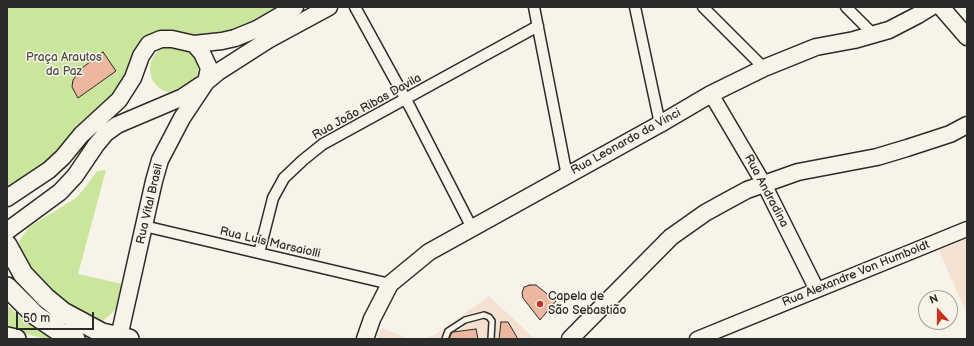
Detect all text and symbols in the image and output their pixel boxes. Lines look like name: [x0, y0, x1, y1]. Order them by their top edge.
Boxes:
park label: Praça Arautos da Paz: [26, 51, 102, 79]
street label: Rua João Ribas Davila: [310, 71, 424, 143]
street label: Rua Leonardo da Vinci: [569, 106, 683, 178]
street label: Rua Andradina: [741, 152, 791, 230]
street label: Rua Vital Brasil: [134, 162, 166, 246]
street label: Rua Luís Marsaiolli: [218, 224, 322, 262]
street label: Rua Alexandre Von Humboldt: [780, 238, 932, 310]
place label: Capela de São Sebastião: [548, 290, 626, 318]
north arrow: [918, 290, 958, 330]
text: N: [928, 292, 940, 307]
marker: Capela de São Sebastião: [535, 299, 545, 309]
scale bar: [18, 304, 96, 330]
text: 50 m: [23, 311, 50, 326]

